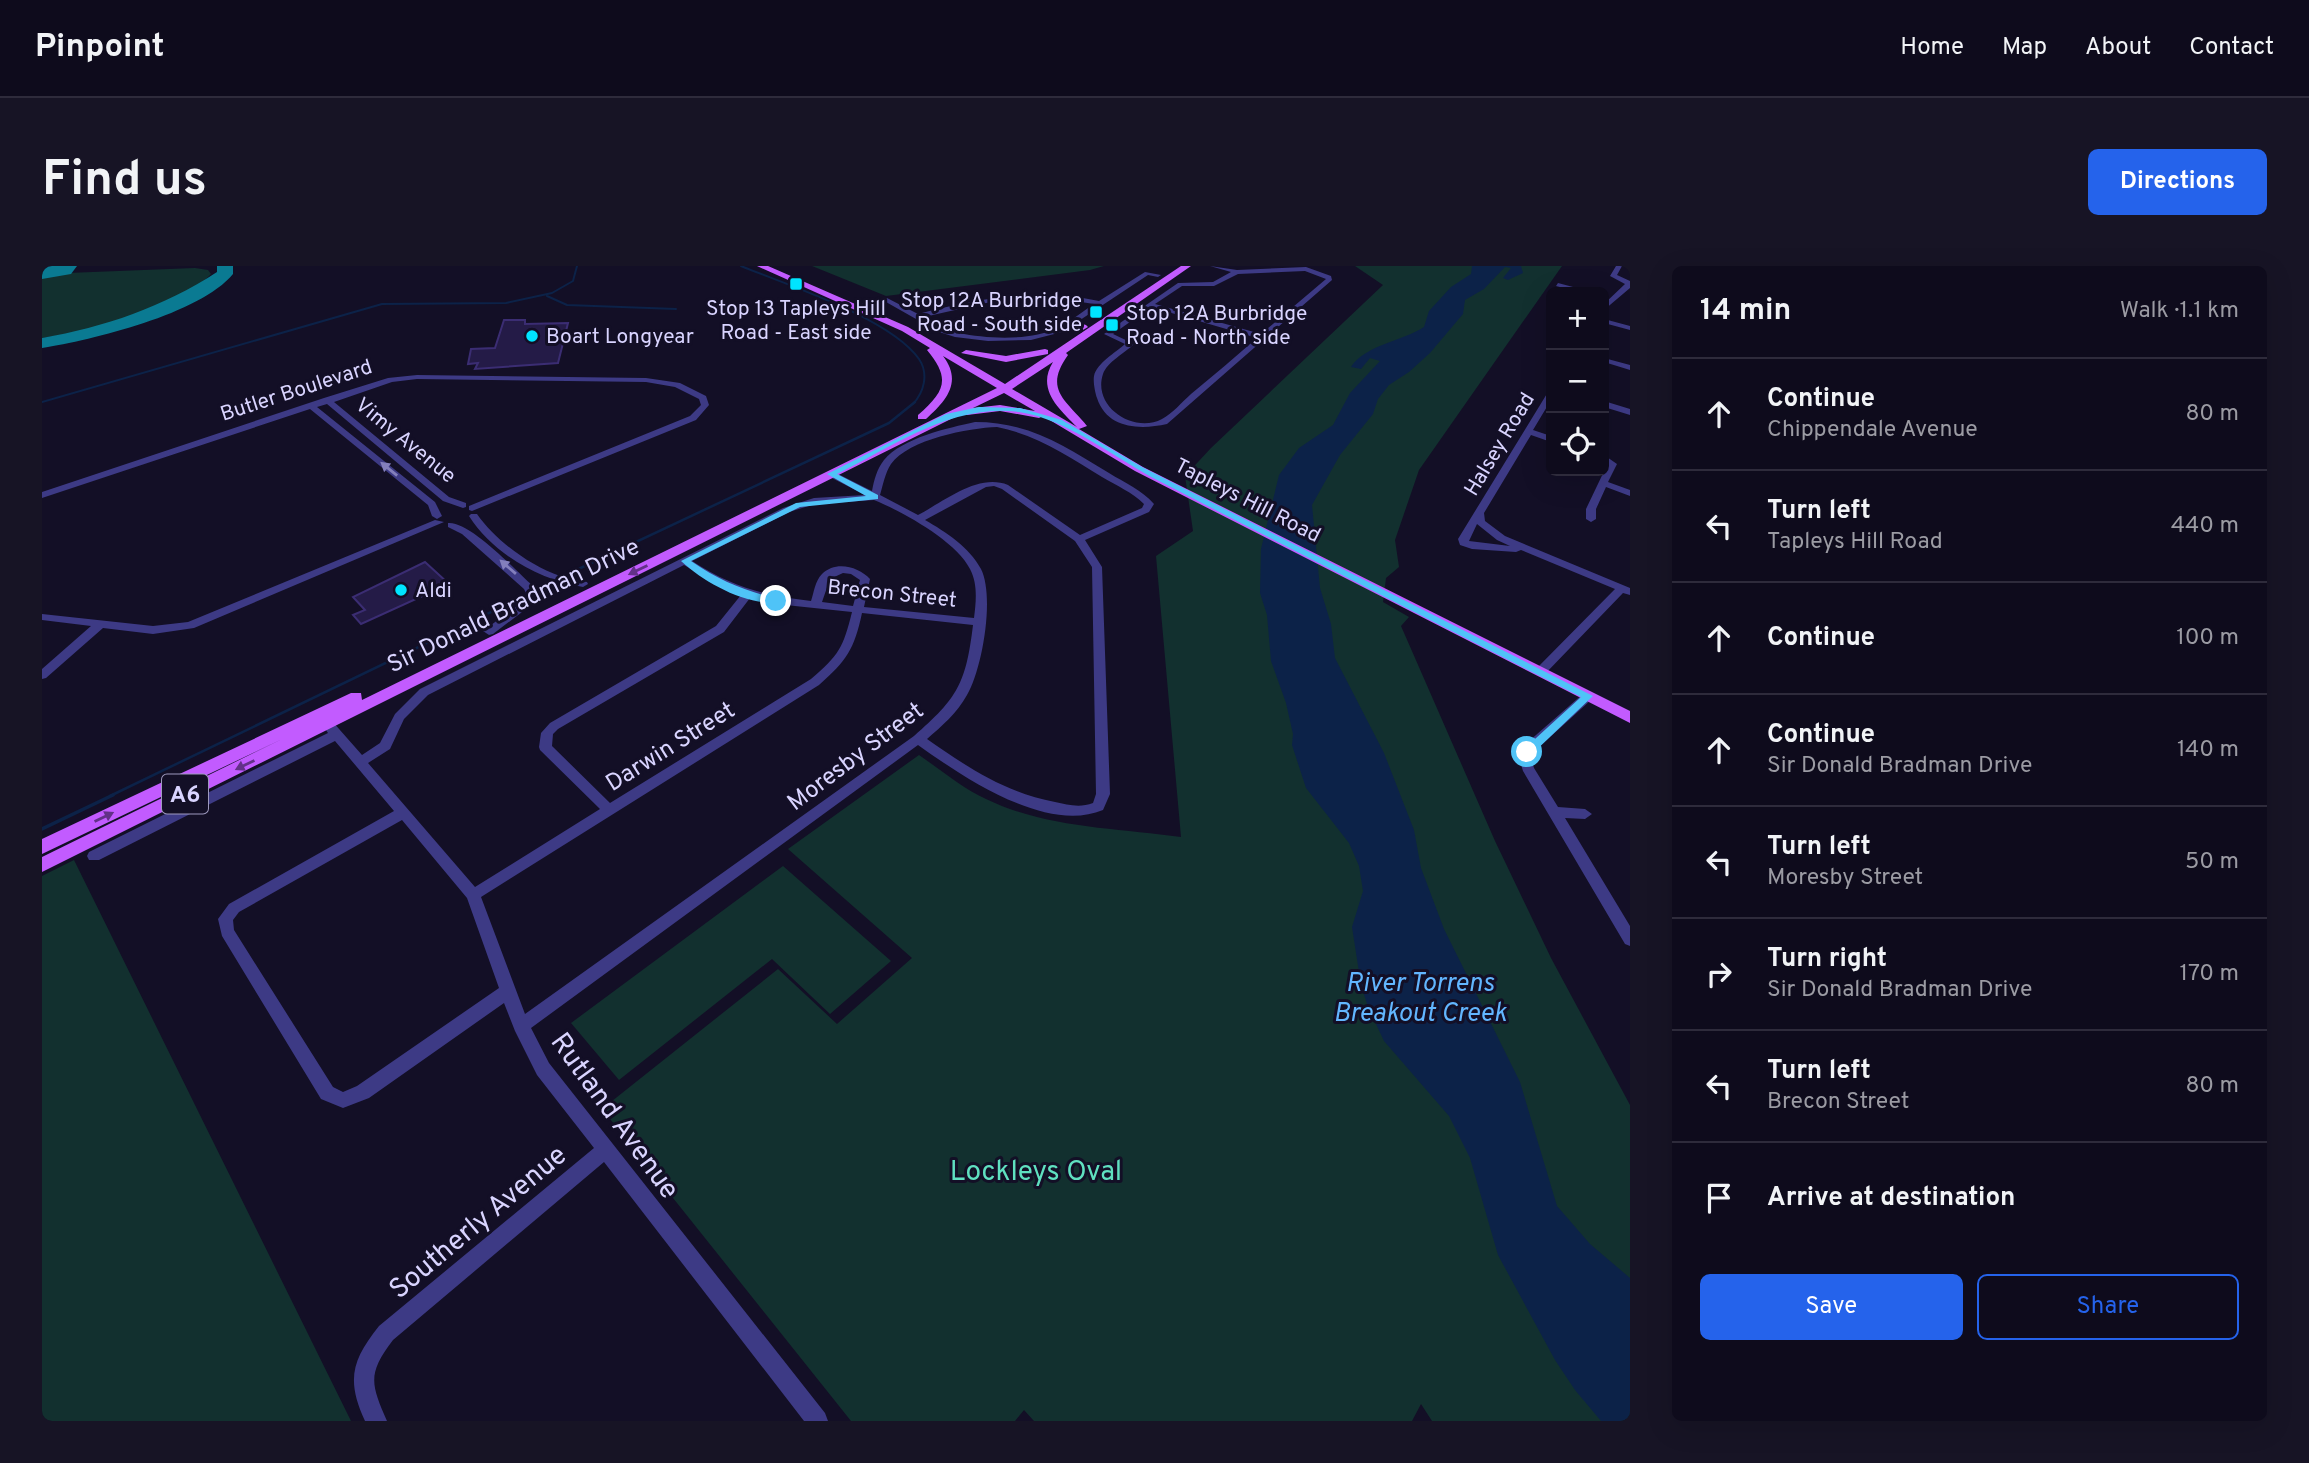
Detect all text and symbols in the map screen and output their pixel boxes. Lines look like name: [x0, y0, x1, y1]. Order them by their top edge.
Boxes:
text: Pinpoint: [35, 27, 164, 69]
text: Home: [1900, 33, 1964, 63]
text: Map: [2002, 33, 2047, 63]
text: About: [2085, 33, 2151, 63]
text: Contact: [2189, 33, 2274, 63]
button: Directions: [2088, 149, 2267, 215]
text: Find us: [42, 151, 207, 213]
marker: Stop 13 Tapleys Hill Road - East side: [788, 276, 804, 292]
map controls: [1546, 287, 1609, 476]
button: +: [1546, 287, 1609, 350]
place label: Stop 12A Burbridge Road - South side: [901, 288, 1082, 339]
text: 14 min: [1700, 293, 1791, 330]
place label: Stop 13 Tapleys Hill Road - East side: [706, 296, 886, 347]
text: Walk · 1.1 km: [2120, 297, 2239, 326]
place label: Stop 12A Burbridge Road - North side: [1126, 301, 1307, 352]
marker: Stop 12A Burbridge Road - South side: [1088, 304, 1104, 320]
marker: Stop 12A Burbridge Road - North side: [1104, 317, 1120, 333]
place label: Boart Longyear: [546, 324, 694, 351]
marker: Boart Longyear: [524, 328, 540, 344]
button: −: [1546, 350, 1609, 413]
street label: Butler Boulevard: [217, 354, 376, 429]
text: Continue: [1767, 383, 1875, 416]
street label: Halsey Road: [1459, 388, 1542, 501]
street label: Vimy Avenue: [349, 392, 461, 490]
icon: ahead: [1700, 395, 1738, 433]
text: 80 m: [2186, 400, 2239, 429]
button: locate: [1546, 413, 1609, 476]
text: Chippendale Avenue: [1767, 416, 1978, 445]
street label: Tapleys Hill Road: [1170, 453, 1325, 550]
one-way arrow: [381, 462, 399, 477]
text: Turn left: [1767, 495, 1871, 528]
icon: left: [1700, 507, 1738, 545]
text: 440 m: [2171, 512, 2239, 541]
text: Tapleys Hill Road: [1767, 528, 1943, 557]
street label: Sir Donald Bradman Drive: [383, 533, 645, 681]
one-way arrow: [499, 559, 517, 575]
one-way arrow: [628, 565, 648, 576]
street label: Brecon Street: [826, 574, 958, 615]
place label: Aldi: [415, 578, 452, 605]
marker: Aldi: [393, 582, 409, 598]
route end: [760, 585, 791, 616]
icon: ahead: [1700, 619, 1738, 657]
text: Continue: [1767, 622, 1875, 655]
text: 100 m: [2176, 624, 2239, 653]
street label: Darwin Street: [601, 696, 741, 799]
street label: Moresby Street: [782, 697, 930, 819]
text: Continue: [1767, 719, 1875, 752]
icon: ahead: [1700, 731, 1738, 769]
route start: [1511, 736, 1542, 767]
text: 140 m: [2177, 736, 2239, 765]
text: Sir Donald Bradman Drive: [1767, 752, 2032, 781]
one-way arrow: [235, 759, 255, 770]
road number: A6: [162, 774, 208, 814]
one-way arrow: [93, 812, 114, 823]
text: Turn left: [1767, 831, 1871, 864]
icon: left: [1700, 843, 1738, 881]
text: 50 m: [2185, 848, 2239, 877]
text: Moresby Street: [1767, 864, 1923, 893]
text: Turn right: [1767, 943, 1887, 976]
icon: right: [1700, 955, 1738, 993]
text: 170 m: [2180, 960, 2239, 989]
water label: River Torrens Breakout Creek: [1334, 968, 1507, 1031]
text: Sir Donald Bradman Drive: [1767, 976, 2032, 1005]
street label: Rutland Avenue: [541, 1026, 686, 1207]
text: Turn left: [1767, 1055, 1871, 1088]
icon: left: [1700, 1067, 1738, 1105]
text: 80 m: [2186, 1072, 2239, 1101]
text: Brecon Street: [1767, 1088, 1909, 1117]
street label: Southerly Avenue: [383, 1138, 575, 1308]
park label: Lockleys Oval: [950, 1155, 1122, 1191]
icon: arrive: [1700, 1179, 1738, 1217]
text: Arrive at destination: [1767, 1182, 2015, 1215]
button: Save: [1700, 1274, 1963, 1340]
button: Share: [1977, 1274, 2239, 1340]

